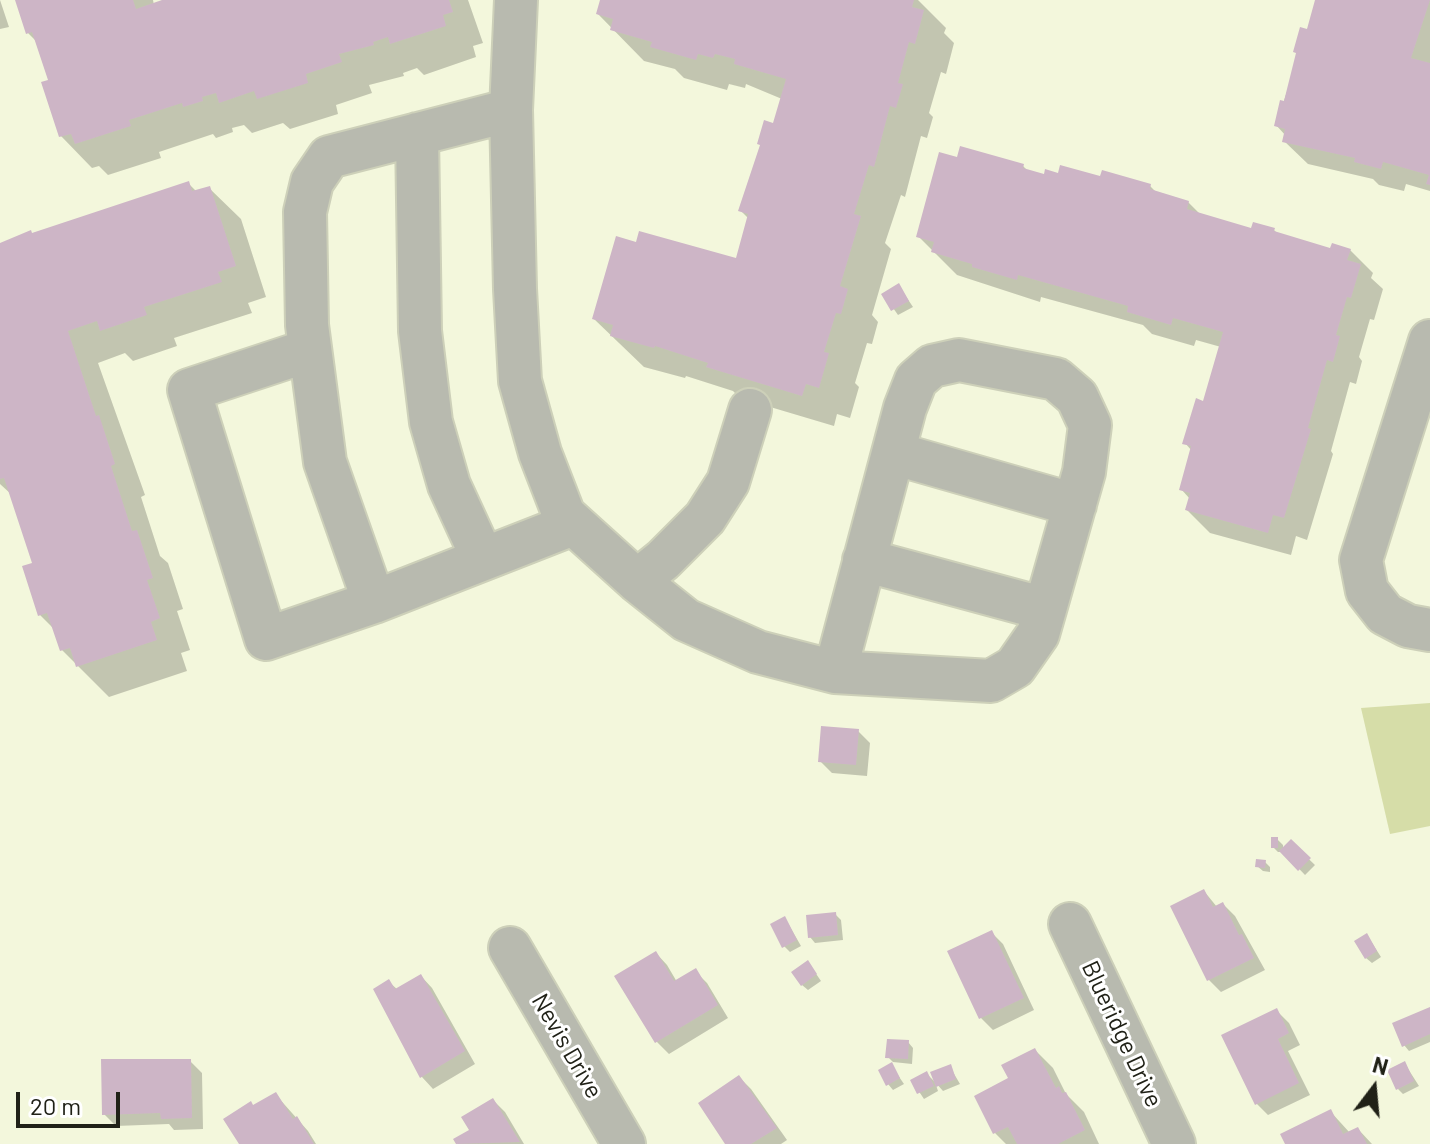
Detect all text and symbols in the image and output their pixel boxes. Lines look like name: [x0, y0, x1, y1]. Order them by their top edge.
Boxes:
street label: Blueridge Drive: [1076, 956, 1168, 1112]
street label: Nevis Drive: [526, 989, 608, 1103]
north arrow: [1334, 1048, 1414, 1128]
text: N: [1370, 1050, 1391, 1079]
scale bar: [20, 1076, 124, 1126]
text: 20 m: [30, 1091, 81, 1120]

